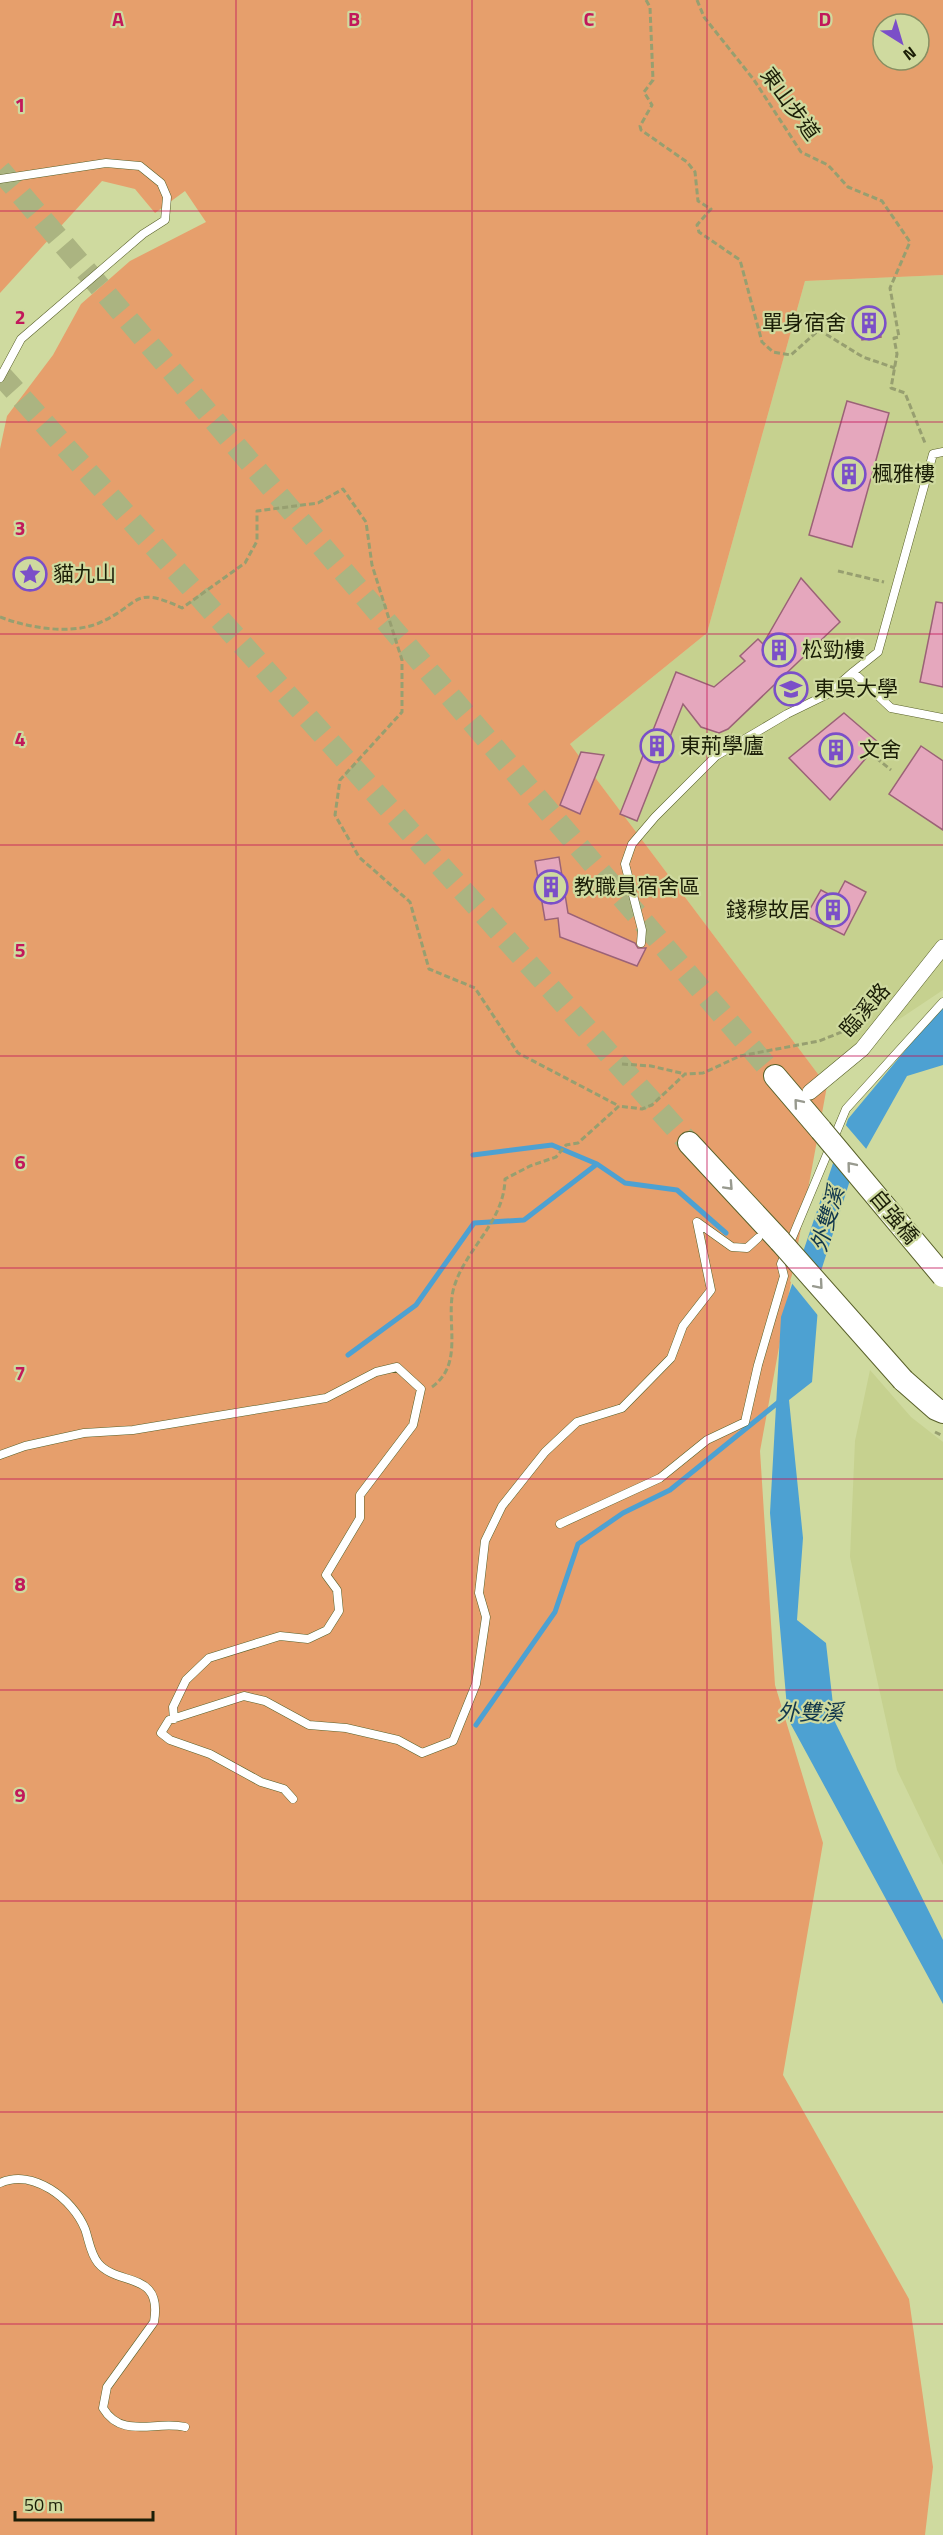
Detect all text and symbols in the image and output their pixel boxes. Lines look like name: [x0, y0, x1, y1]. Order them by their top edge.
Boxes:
text: A: [112, 3, 124, 34]
text: B: [348, 3, 360, 34]
text: C: [584, 3, 595, 34]
text: D: [819, 3, 831, 34]
north arrow: [871, 12, 931, 72]
text: N: [898, 41, 922, 67]
street label: 東山步道: [753, 60, 828, 147]
text: 1: [14, 89, 26, 120]
text: 2: [14, 301, 26, 332]
building icon: 單身宿舍: [851, 305, 887, 341]
place label: 單身宿舍: [762, 306, 846, 338]
building icon: 楓雅樓: [831, 456, 867, 492]
place label: 楓雅樓: [872, 457, 935, 489]
text: 3: [14, 512, 26, 543]
place icon: 貓九山: [12, 556, 48, 592]
place label: 貓九山: [53, 557, 116, 589]
building icon: 松勁樓: [761, 632, 797, 668]
place label: 松勁樓: [802, 633, 865, 665]
school or university icon: 東吳大學: [773, 671, 809, 707]
place label: 東吳大學: [814, 672, 898, 704]
text: 4: [14, 723, 26, 754]
building icon: 東荊學廬: [639, 728, 675, 764]
place label: 東荊學廬: [680, 729, 764, 761]
building icon: 文舍: [818, 732, 854, 768]
place label: 文舍: [859, 733, 901, 765]
building icon: 教職員宿舍區: [533, 869, 569, 905]
place label: 教職員宿舍區: [574, 870, 700, 902]
building icon: 錢穆故居: [815, 892, 851, 928]
place label: 錢穆故居: [726, 893, 810, 925]
text: 5: [14, 934, 26, 965]
street label: 臨溪路: [832, 975, 897, 1044]
one-way arrow: [794, 1099, 805, 1110]
text: 6: [14, 1146, 26, 1177]
one-way arrow: [848, 1162, 859, 1173]
one-way arrow: [722, 1179, 733, 1190]
water label: 外雙溪: [802, 1180, 853, 1255]
street label: 自強橋: [862, 1182, 927, 1251]
one-way arrow: [812, 1278, 823, 1289]
text: 7: [14, 1357, 26, 1388]
text: 8: [14, 1568, 26, 1599]
water label: 外雙溪: [777, 1695, 846, 1729]
text: 9: [14, 1779, 26, 1810]
scale bar: [15, 2484, 153, 2522]
text: 50 m: [24, 2491, 63, 2518]

